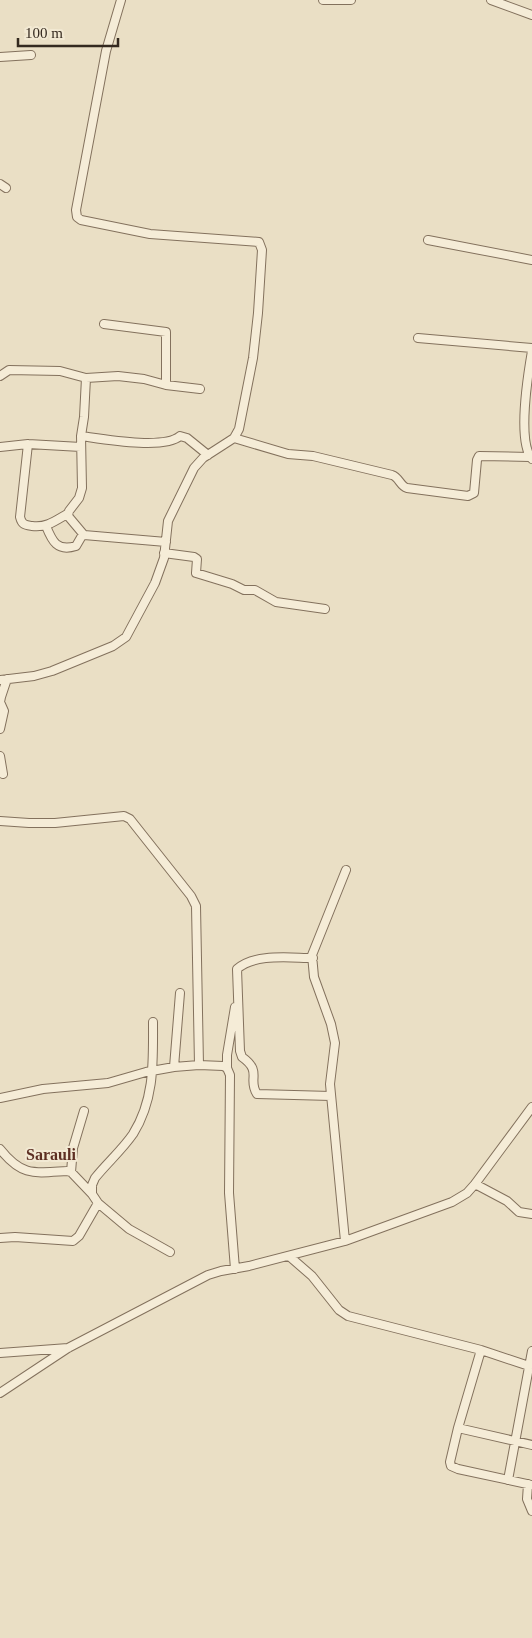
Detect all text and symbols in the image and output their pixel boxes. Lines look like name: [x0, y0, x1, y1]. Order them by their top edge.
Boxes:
scale bar: [18, 15, 118, 47]
text: 100 m: [25, 25, 63, 41]
district label: Sarauli: [26, 1146, 76, 1163]

